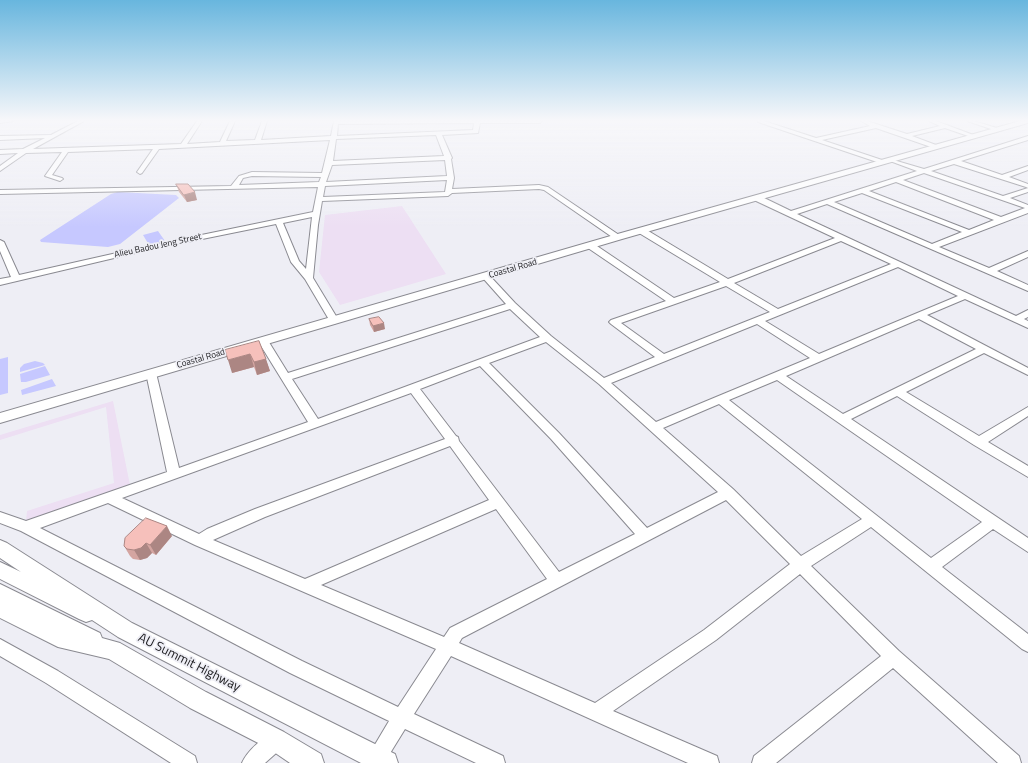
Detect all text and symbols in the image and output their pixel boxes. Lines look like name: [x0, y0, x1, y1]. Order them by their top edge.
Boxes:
street label: Alieu Badou Jeng Street: [113, 231, 203, 261]
street label: Coastal Road: [488, 257, 538, 281]
street label: Coastal Road: [176, 347, 226, 371]
street label: AU Summit Highway: [135, 630, 243, 696]

